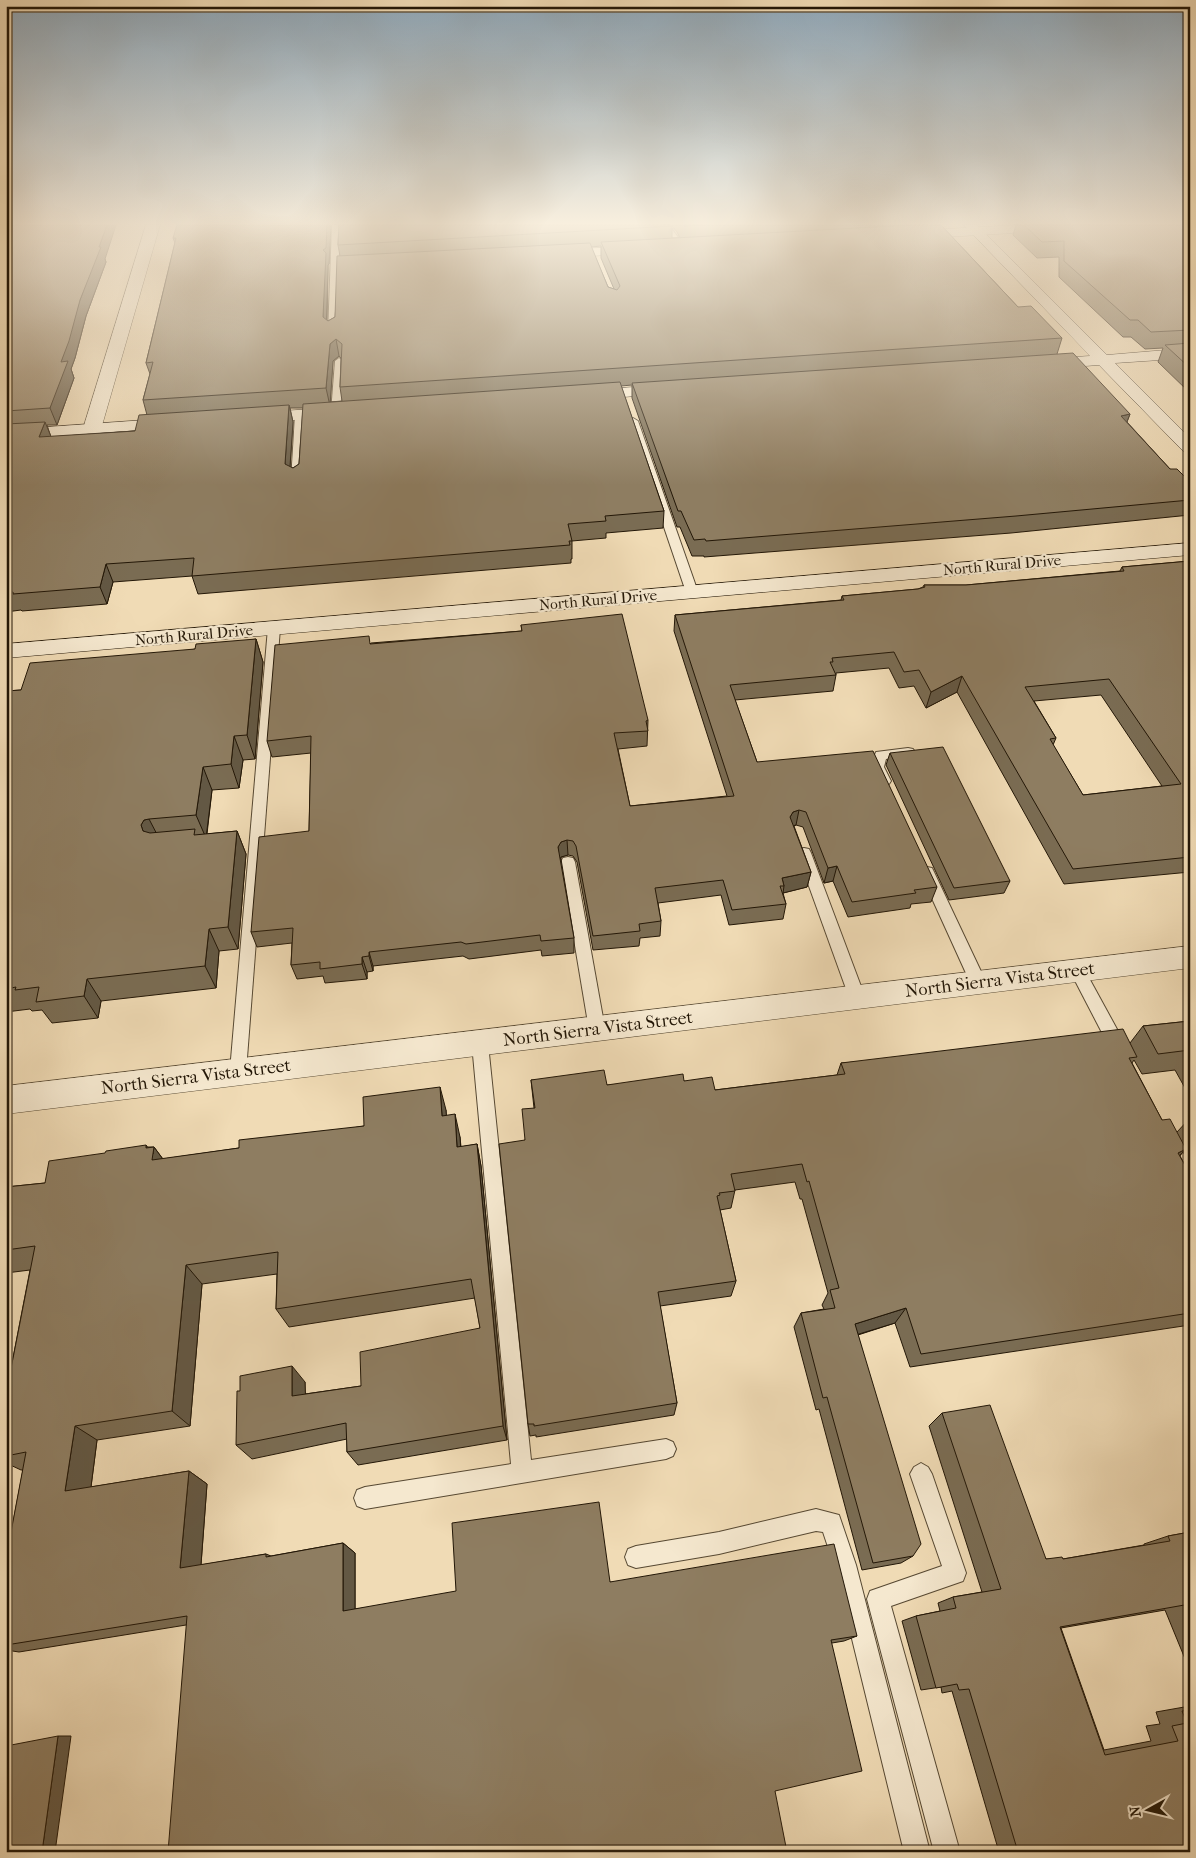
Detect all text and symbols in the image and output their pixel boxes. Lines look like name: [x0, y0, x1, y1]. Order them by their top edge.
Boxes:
street label: North Rural Drive: [942, 551, 1062, 579]
street label: North Rural Drive: [538, 586, 658, 614]
street label: North Rural Drive: [134, 621, 254, 649]
street label: North Sierra Vista Street: [904, 958, 1097, 1002]
street label: North Sierra Vista Street: [502, 1007, 695, 1051]
street label: North Sierra Vista Street: [100, 1055, 293, 1099]
north arrow: [1124, 1786, 1174, 1836]
text: N: [1126, 1805, 1145, 1818]

